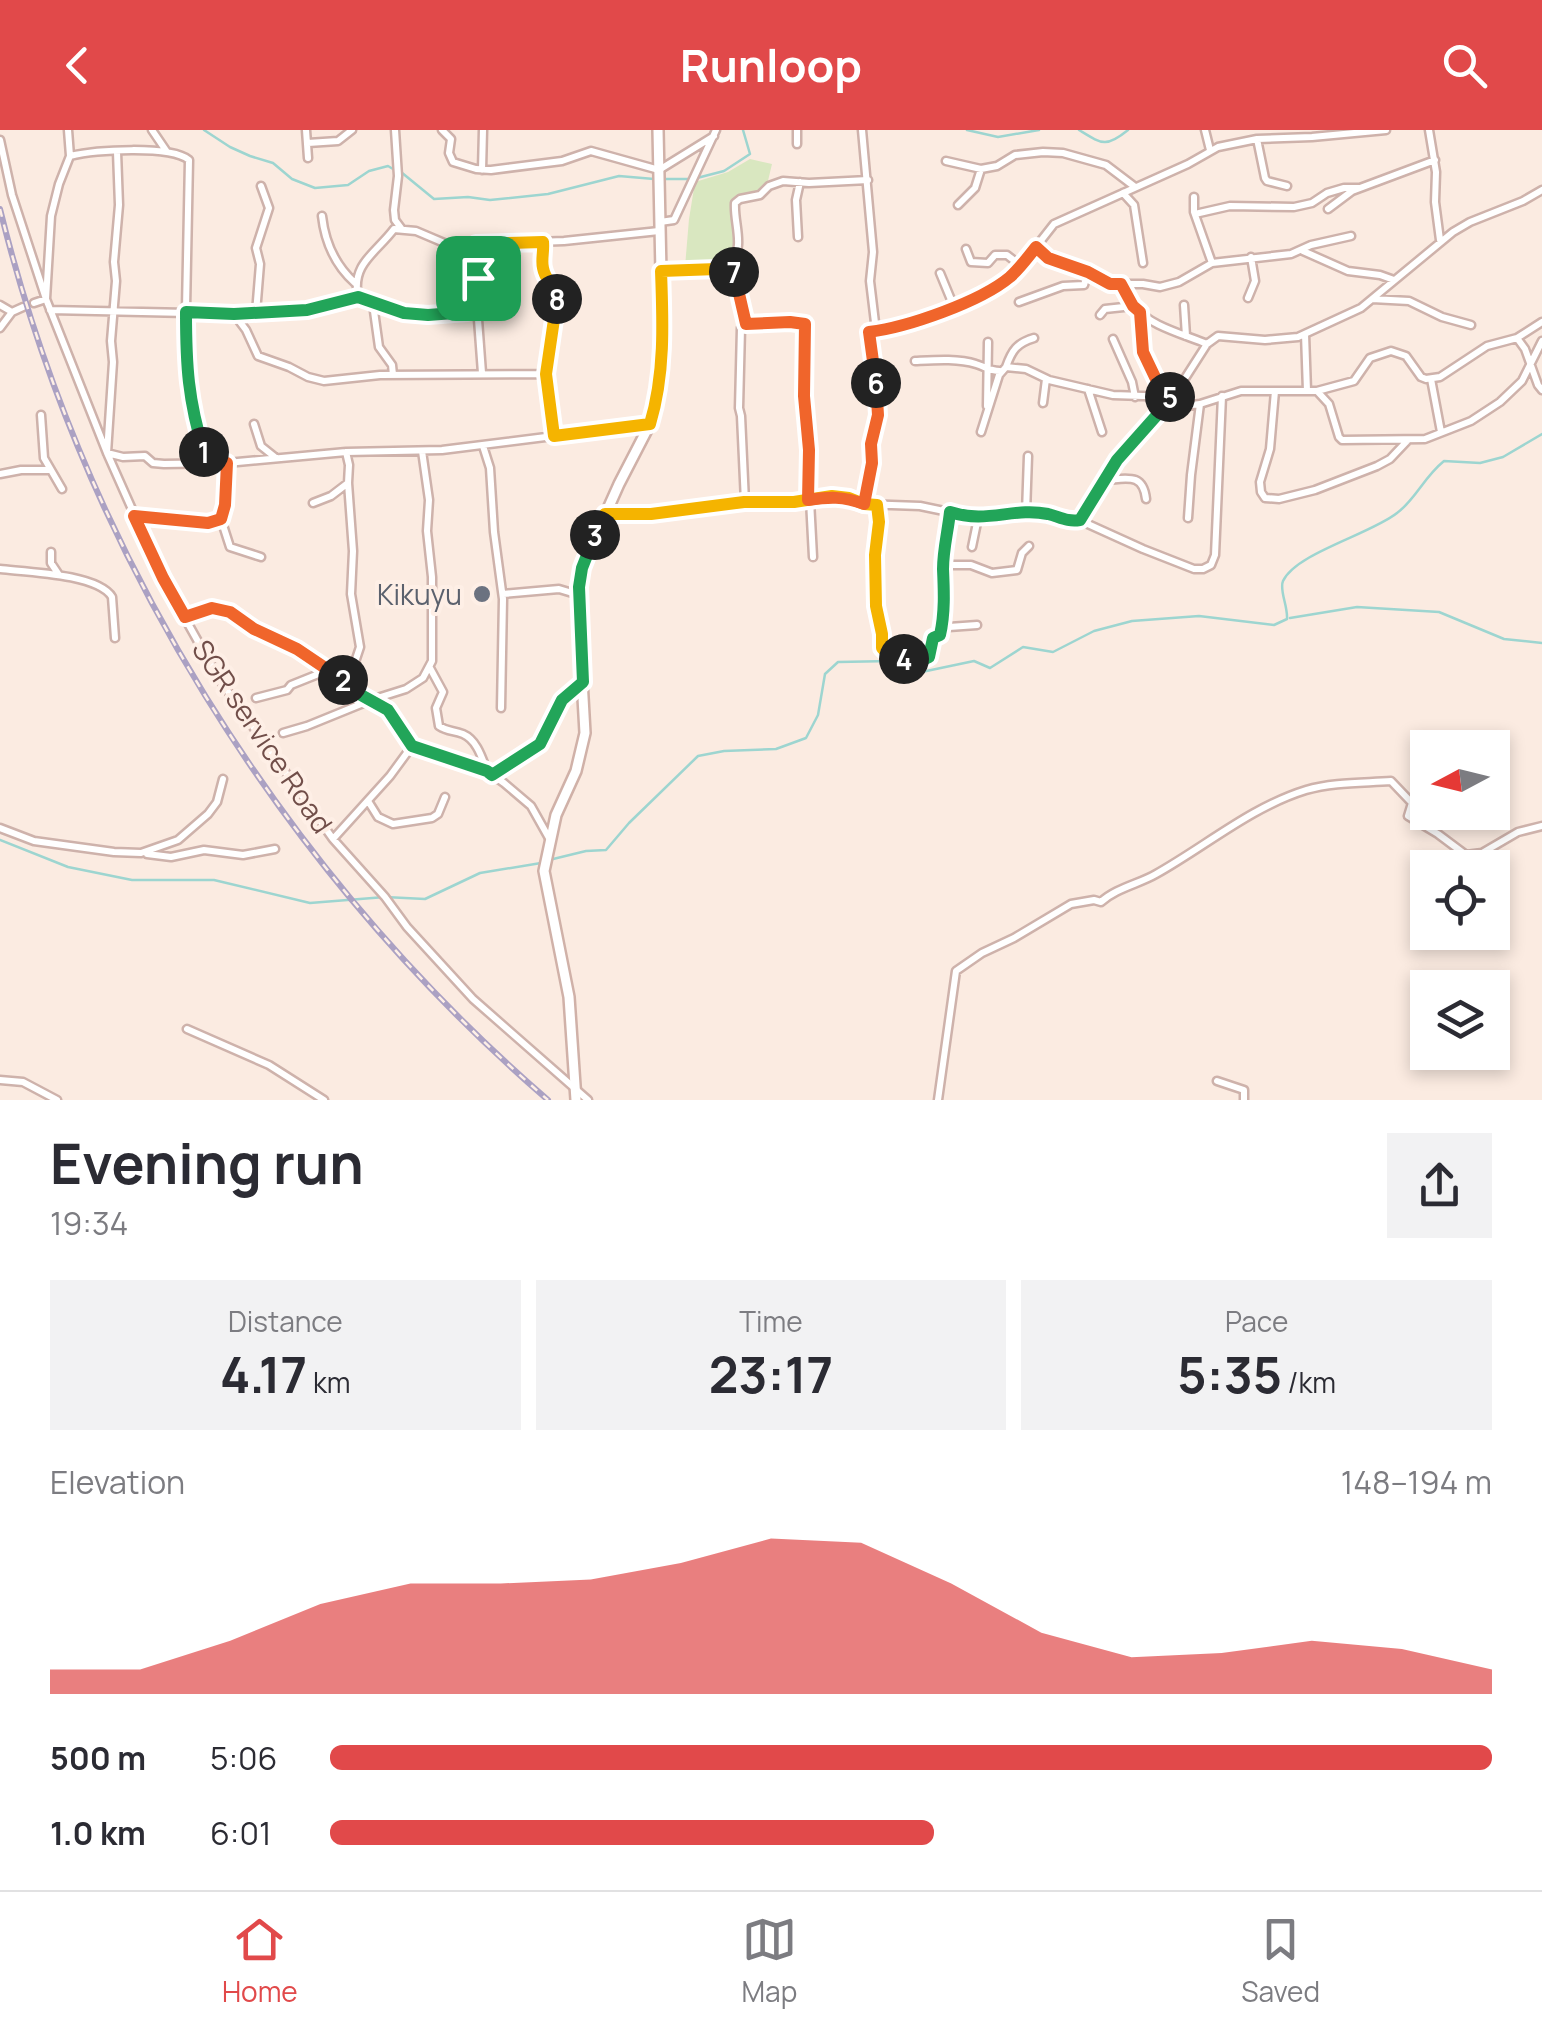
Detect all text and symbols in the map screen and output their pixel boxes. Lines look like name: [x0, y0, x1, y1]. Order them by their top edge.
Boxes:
text: Runloop: [680, 34, 862, 96]
icon: back: [50, 38, 105, 93]
icon: search: [1437, 38, 1492, 93]
pin: [436, 236, 521, 321]
pin: 7: [709, 247, 759, 297]
icon: arrive: [451, 251, 506, 306]
text: 7: [727, 253, 741, 291]
pin: 8: [532, 274, 582, 324]
text: 8: [548, 280, 566, 318]
pin: 6: [851, 358, 901, 408]
text: 6: [867, 364, 885, 402]
pin: 5: [1145, 372, 1195, 422]
text: 5: [1162, 378, 1178, 416]
pin: 1: [179, 427, 229, 477]
text: 1: [198, 433, 210, 471]
pin: 3: [570, 510, 620, 560]
text: 3: [587, 516, 603, 554]
place label: Kikuyu: [377, 575, 462, 613]
marker: Kikuyu: [471, 583, 493, 605]
street label: SGR service Road: [184, 632, 342, 840]
pin: 4: [879, 634, 929, 684]
text: 4: [895, 640, 913, 678]
pin: 2: [318, 655, 368, 705]
text: 2: [335, 661, 351, 699]
north arrow: [1410, 730, 1510, 830]
map controls: [1410, 730, 1510, 1070]
button: locate: [1410, 850, 1510, 950]
button: layers: [1410, 970, 1510, 1070]
text: Evening run: [50, 1125, 364, 1201]
button: share: [1387, 1133, 1492, 1238]
text: 19:34: [50, 1201, 128, 1245]
text: Distance: [228, 1302, 343, 1340]
text: Time: [739, 1302, 803, 1340]
text: Pace: [1225, 1302, 1288, 1340]
text: 4.17: [220, 1340, 307, 1408]
text: 23:17: [709, 1340, 833, 1408]
text: 5:35: [1177, 1340, 1282, 1408]
text: km: [307, 1363, 351, 1401]
text: /km: [1282, 1363, 1336, 1401]
text: Elevation: [50, 1460, 185, 1504]
text: 148–194 m: [1341, 1460, 1492, 1504]
text: 500 m: [50, 1736, 146, 1780]
text: 5:06: [210, 1736, 277, 1780]
text: 1.0 km: [50, 1811, 146, 1855]
text: 6:01: [210, 1811, 271, 1855]
tab: Home: [222, 1912, 298, 2010]
tab: Map: [742, 1912, 797, 2010]
tab: Saved: [1241, 1912, 1320, 2010]

